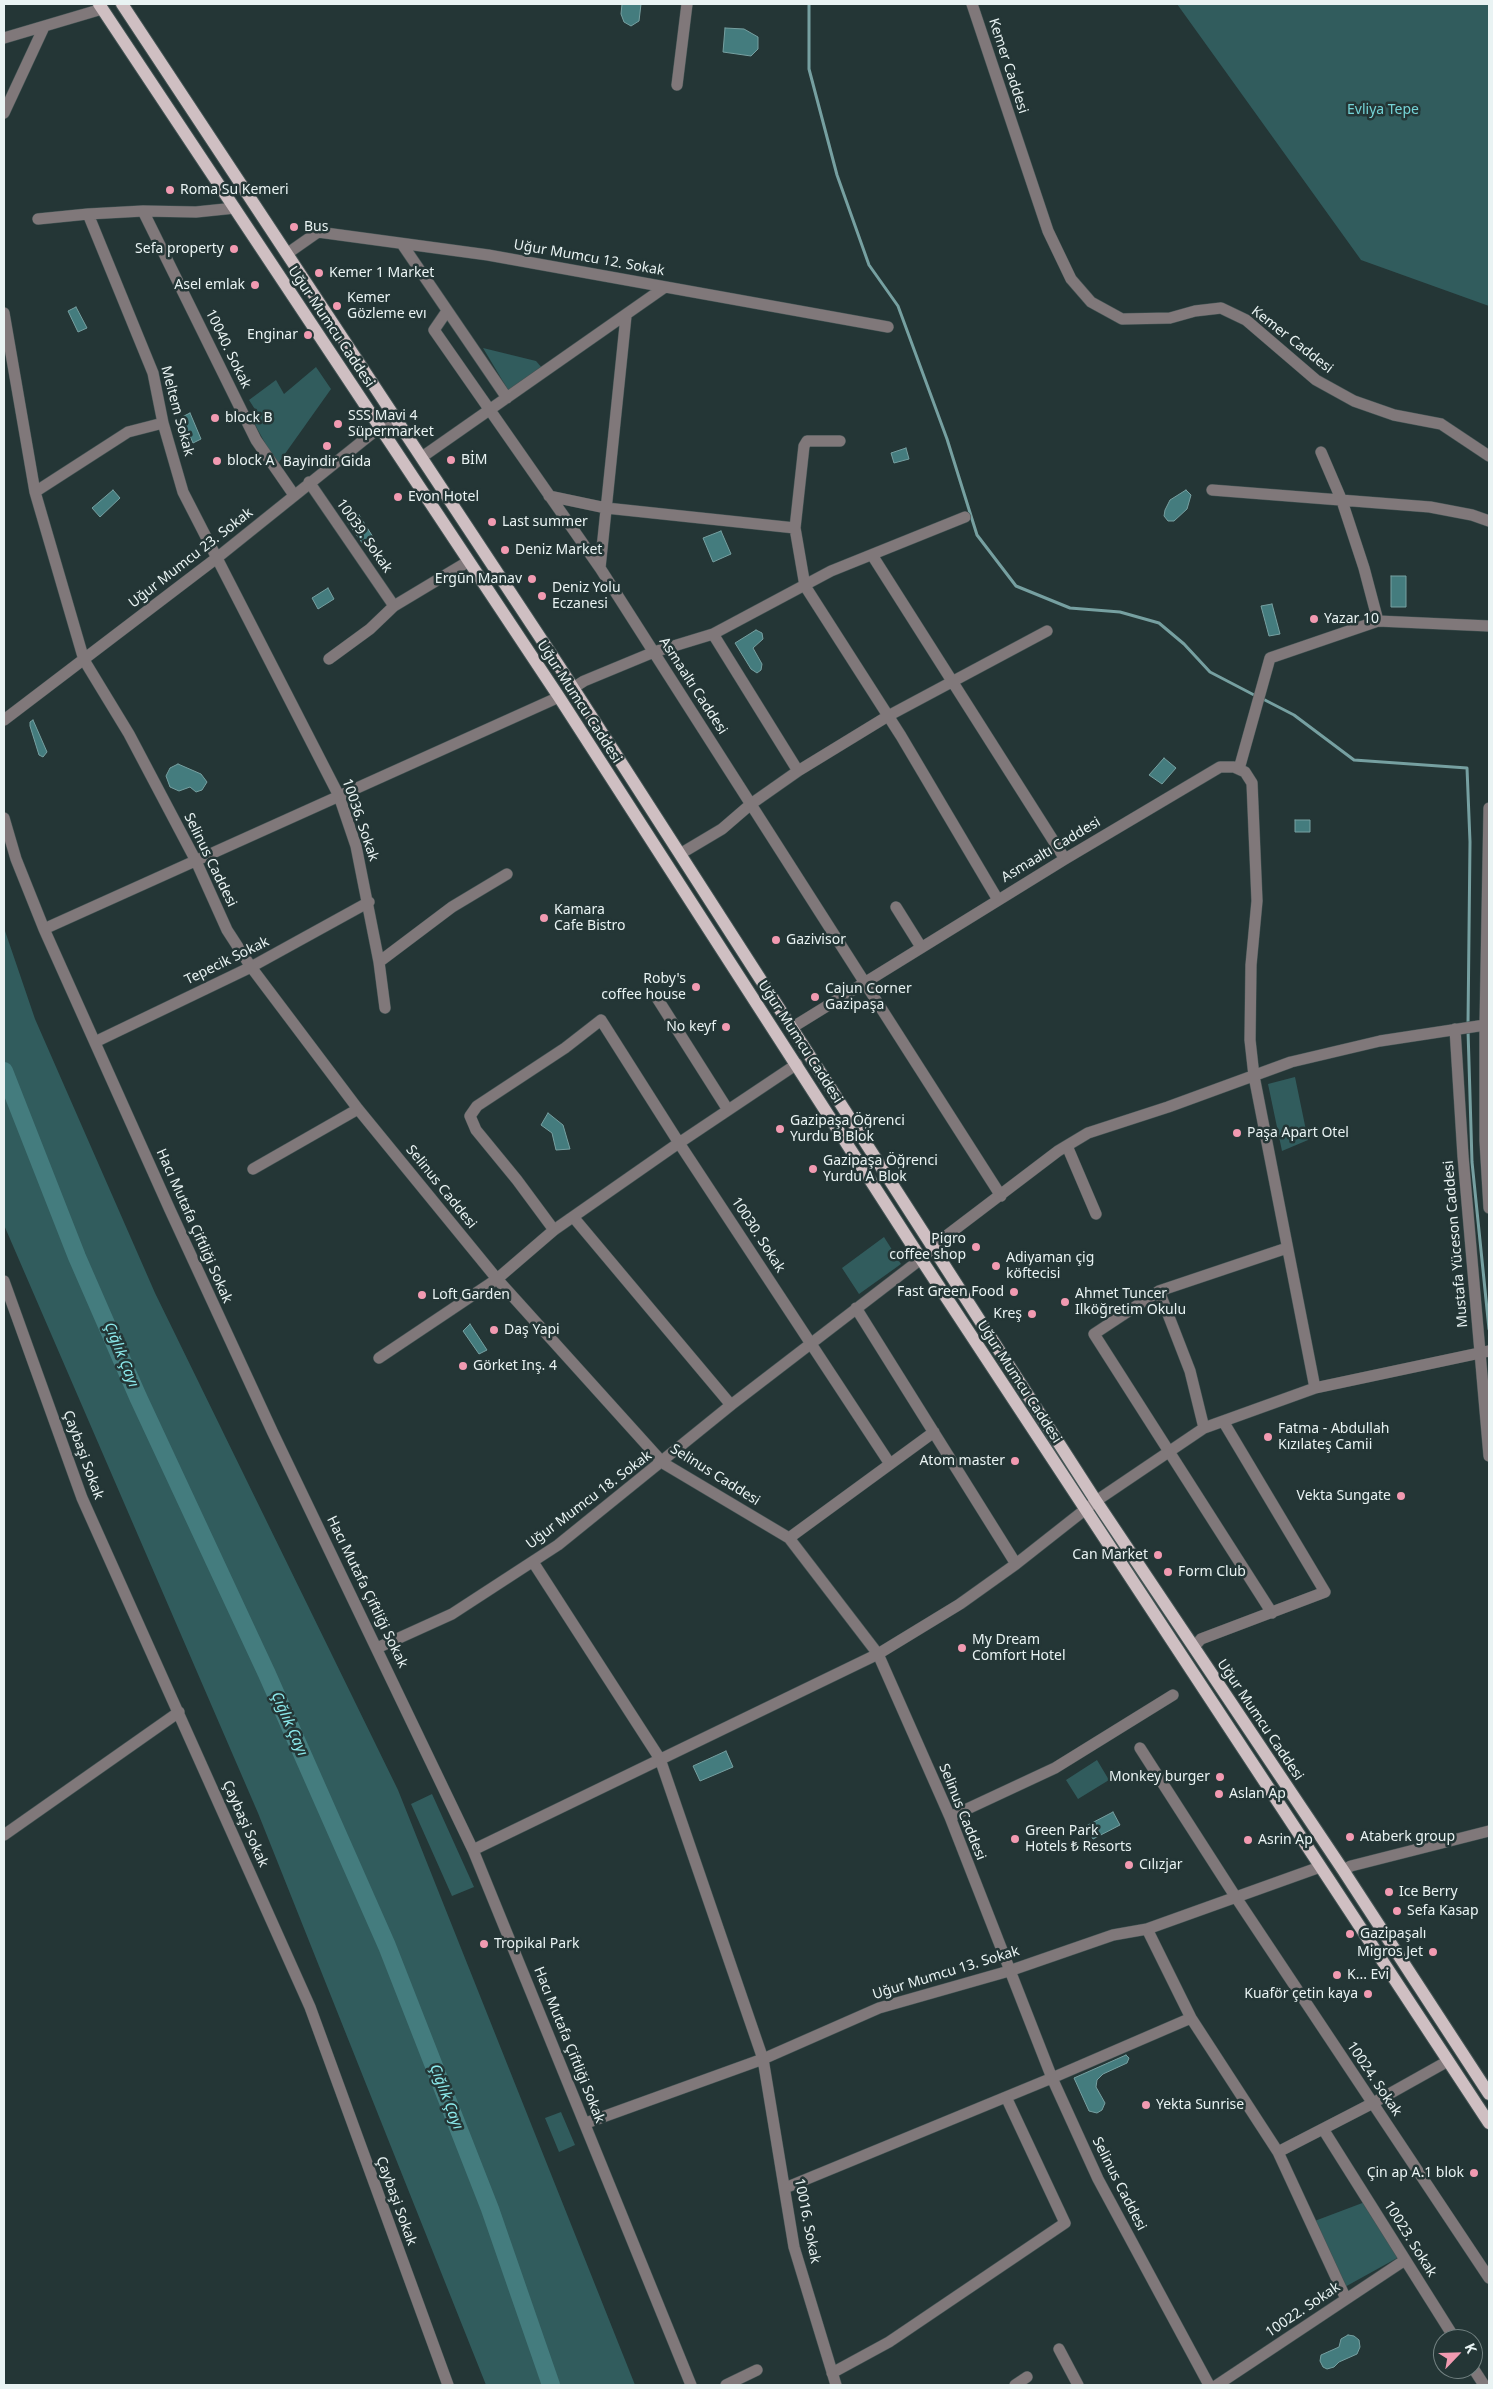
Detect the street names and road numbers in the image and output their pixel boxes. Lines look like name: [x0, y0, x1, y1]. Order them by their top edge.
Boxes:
street label: Kemer Caddesi: [985, 16, 1031, 116]
street label: Uğur Mumcu 12. Sokak: [512, 236, 666, 280]
street label: Uğur Mumcu Caddesi: [284, 263, 378, 391]
street label: Kemer Caddesi: [1248, 303, 1336, 377]
street label: 10040. Sokak: [202, 306, 254, 392]
street label: Meltem Sokak: [157, 364, 197, 458]
street label: 10039. Sokak: [332, 496, 396, 576]
street label: Uğur Mumcu 23. Sokak: [126, 504, 256, 612]
street label: Asmaaltı Caddesi: [655, 634, 731, 738]
street label: Uğur Mumcu Caddesi: [533, 638, 625, 766]
street label: 10036. Sokak: [338, 776, 382, 864]
street label: Selinus Caddesi: [180, 810, 240, 910]
street label: Asmaaltı Caddesi: [998, 814, 1104, 886]
street label: Tepecik Sokak: [182, 933, 272, 989]
street label: Uğur Mumcu Caddesi: [754, 978, 846, 1106]
street label: Selinus Caddesi: [402, 1142, 480, 1232]
street label: Hacı Mutafa Çiftliği Sokak: [152, 1146, 236, 1306]
street label: Mustafa Yüceson Caddesi: [1440, 1160, 1472, 1328]
street label: 10030. Sokak: [727, 1194, 789, 1276]
street label: Uğur Mumcu Caddesi: [973, 1318, 1065, 1446]
street label: Çaybaşi Sokak: [59, 1408, 107, 1502]
street label: Selinus Caddesi: [667, 1441, 763, 1509]
street label: Uğur Mumcu 18. Sokak: [523, 1447, 655, 1553]
street label: Hacı Mutafa Çiftliği Sokak: [323, 1513, 411, 1671]
street label: Uğur Mumcu Caddesi: [1213, 1656, 1307, 1784]
street label: Selinus Caddesi: [935, 1761, 989, 1863]
street label: Çaybaşi Sokak: [218, 1778, 272, 1870]
street label: Uğur Mumcu 13. Sokak: [871, 1943, 1021, 2003]
street label: Hacı Mutafa Çiftliği Sokak: [530, 1964, 608, 2126]
street label: 10024. Sokak: [1343, 2038, 1405, 2120]
street label: Selinus Caddesi: [1088, 2134, 1150, 2234]
street label: Çaybaşi Sokak: [372, 2154, 420, 2248]
street label: 10016. Sokak: [791, 2177, 823, 2265]
street label: 10023. Sokak: [1380, 2198, 1440, 2280]
street label: 10022. Sokak: [1262, 2279, 1344, 2341]

